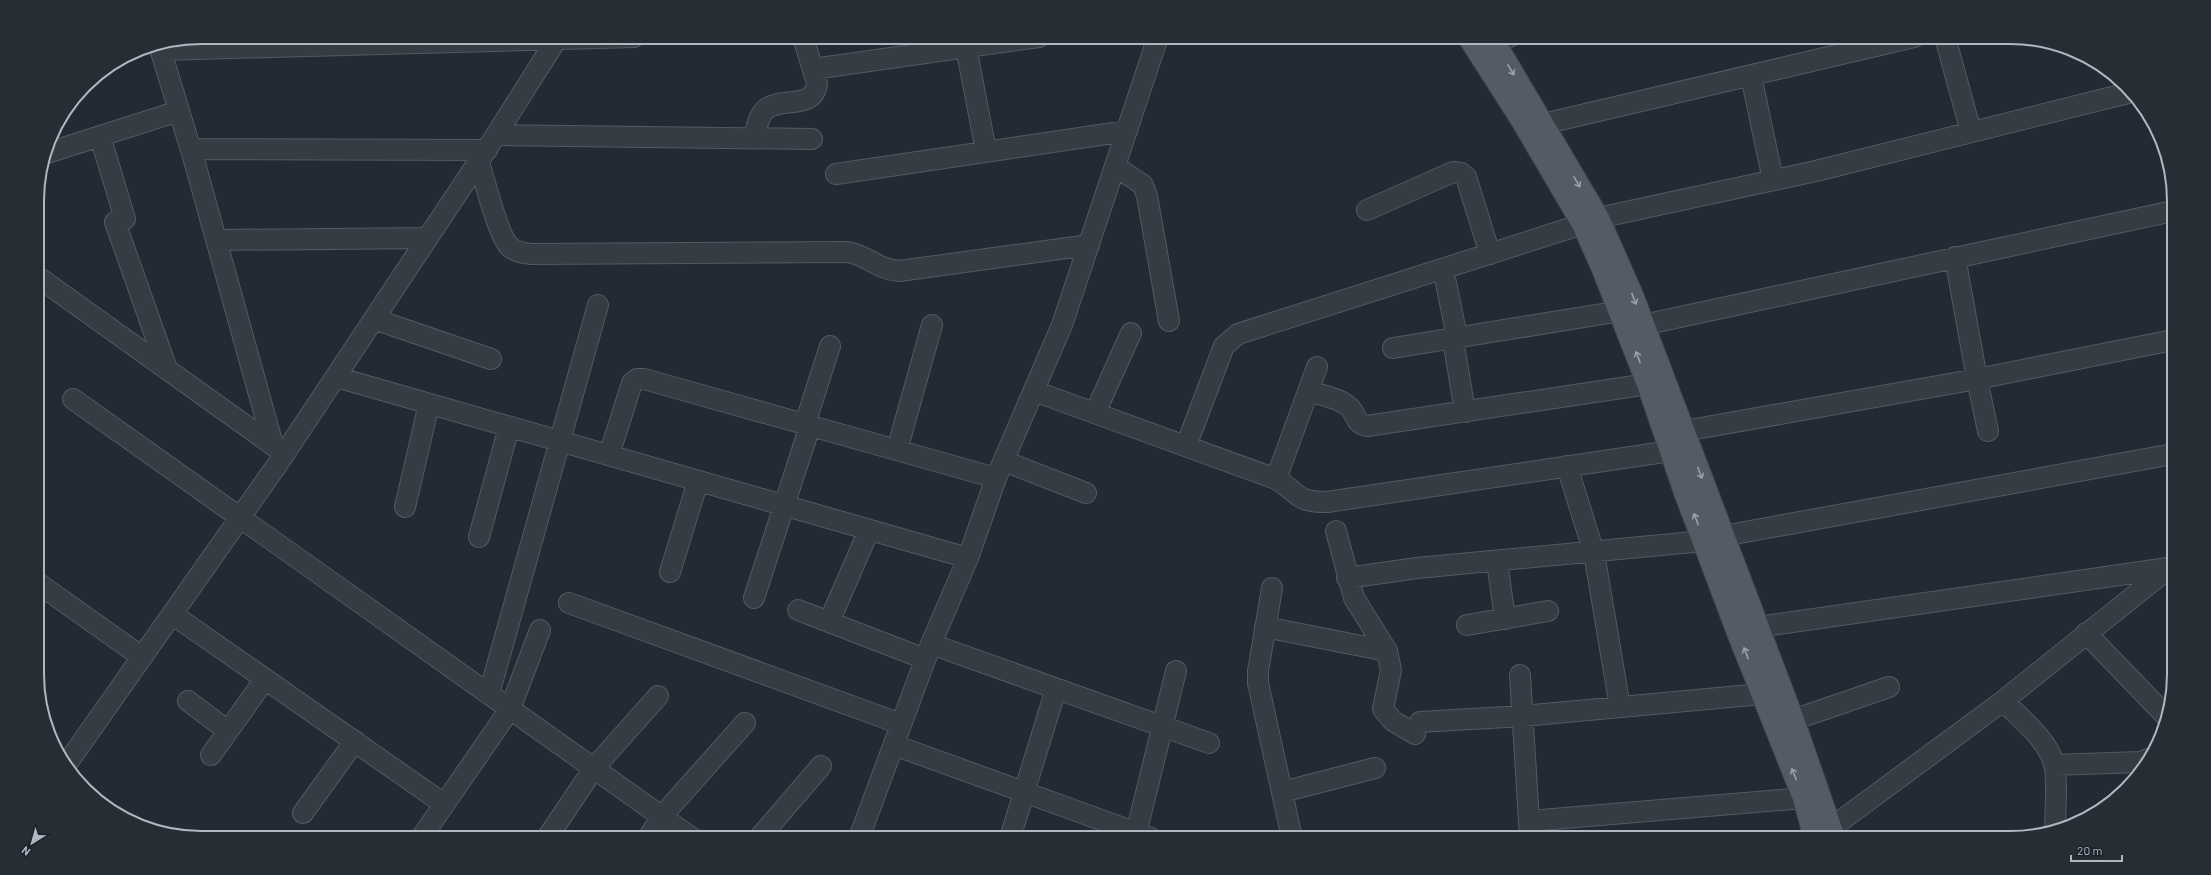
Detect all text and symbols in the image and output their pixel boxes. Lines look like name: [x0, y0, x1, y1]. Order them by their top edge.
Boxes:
one-way arrow: [1507, 64, 1515, 76]
one-way arrow: [1573, 176, 1581, 188]
one-way arrow: [1630, 293, 1638, 305]
one-way arrow: [1633, 351, 1641, 363]
one-way arrow: [1696, 467, 1704, 479]
one-way arrow: [1691, 513, 1699, 525]
one-way arrow: [1742, 648, 1750, 660]
one-way arrow: [1790, 769, 1797, 781]
north arrow: [12, 823, 52, 863]
scale bar: [2071, 837, 2122, 863]
text: 20 m: [2077, 843, 2103, 857]
text: N: [19, 844, 33, 859]

